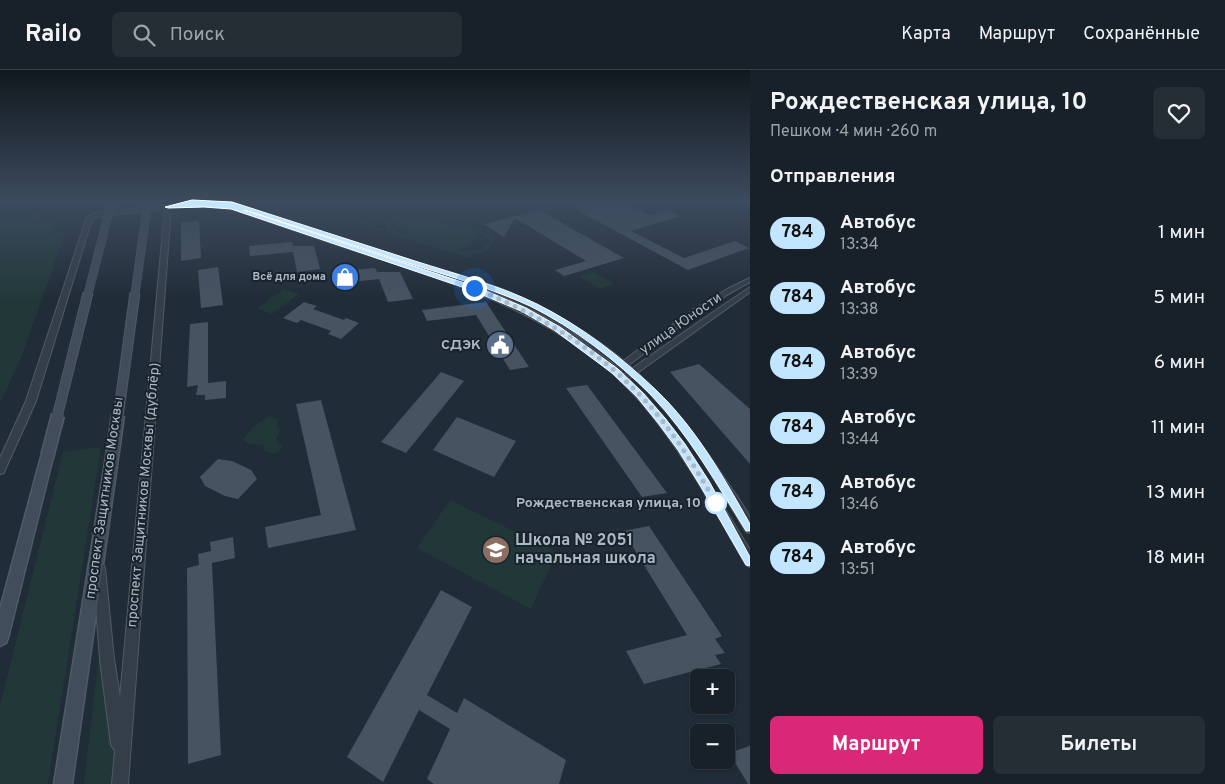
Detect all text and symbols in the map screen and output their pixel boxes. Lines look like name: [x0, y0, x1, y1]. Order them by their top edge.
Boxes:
search box: [112, 12, 462, 57]
text: Railo: [25, 20, 82, 50]
icon: search: [130, 21, 158, 49]
text: Поиск: [170, 23, 225, 47]
text: Карта: [901, 23, 951, 46]
text: Маршрут: [979, 23, 1055, 46]
text: Сохранённые: [1083, 23, 1200, 46]
button: heart: [1153, 87, 1205, 139]
text: Рождественская улица, 10: [770, 88, 1087, 118]
text: Пешком · 4 мин · 260 m: [770, 122, 937, 142]
text: Отправления: [770, 165, 896, 189]
text: Автобус: [840, 211, 916, 235]
text: 784: [781, 221, 814, 244]
text: 1 мин: [1158, 221, 1205, 245]
text: 13:34: [840, 235, 879, 255]
shop icon: Всё для дома: [330, 262, 360, 292]
place label: Всё для дома: [252, 270, 326, 284]
your location: [462, 276, 487, 301]
text: Автобус: [840, 276, 916, 300]
text: 784: [781, 286, 814, 309]
text: 5 мин: [1153, 286, 1205, 310]
street label: улица Юности: [637, 289, 725, 359]
text: 13:38: [840, 300, 879, 320]
public building icon: СДЭК: [485, 330, 515, 360]
place label: СДЭК: [441, 337, 481, 354]
text: Автобус: [840, 341, 916, 365]
text: 784: [781, 351, 814, 374]
text: 6 мин: [1154, 351, 1205, 375]
street label: проспект Защитников Москвы (дублёр): [124, 362, 164, 628]
text: 13:39: [840, 365, 878, 385]
street label: проспект Защитников Москвы: [82, 396, 128, 600]
text: Автобус: [840, 406, 916, 430]
text: 784: [781, 416, 814, 439]
text: 11 мин: [1151, 416, 1205, 440]
text: 13:44: [840, 430, 879, 450]
text: Автобус: [840, 471, 916, 495]
text: 784: [781, 481, 814, 504]
text: 13 мин: [1147, 481, 1205, 505]
marker: Рождественская улица, 10: [705, 492, 727, 514]
place label: Рождественская улица, 10: [516, 495, 701, 512]
text: 13:46: [840, 495, 879, 515]
place label: Школа № 2051 начальная школа: [515, 531, 656, 569]
school or university icon: Школа № 2051 начальная школа: [481, 535, 511, 565]
text: Автобус: [840, 536, 916, 560]
text: 784: [781, 546, 814, 569]
text: 18 мин: [1146, 546, 1205, 570]
text: 13:51: [840, 560, 875, 580]
map controls: [690, 669, 735, 769]
button: +: [690, 669, 735, 714]
button: Маршрут: [770, 716, 983, 774]
button: Билеты: [993, 716, 1205, 774]
button: −: [690, 724, 735, 769]

